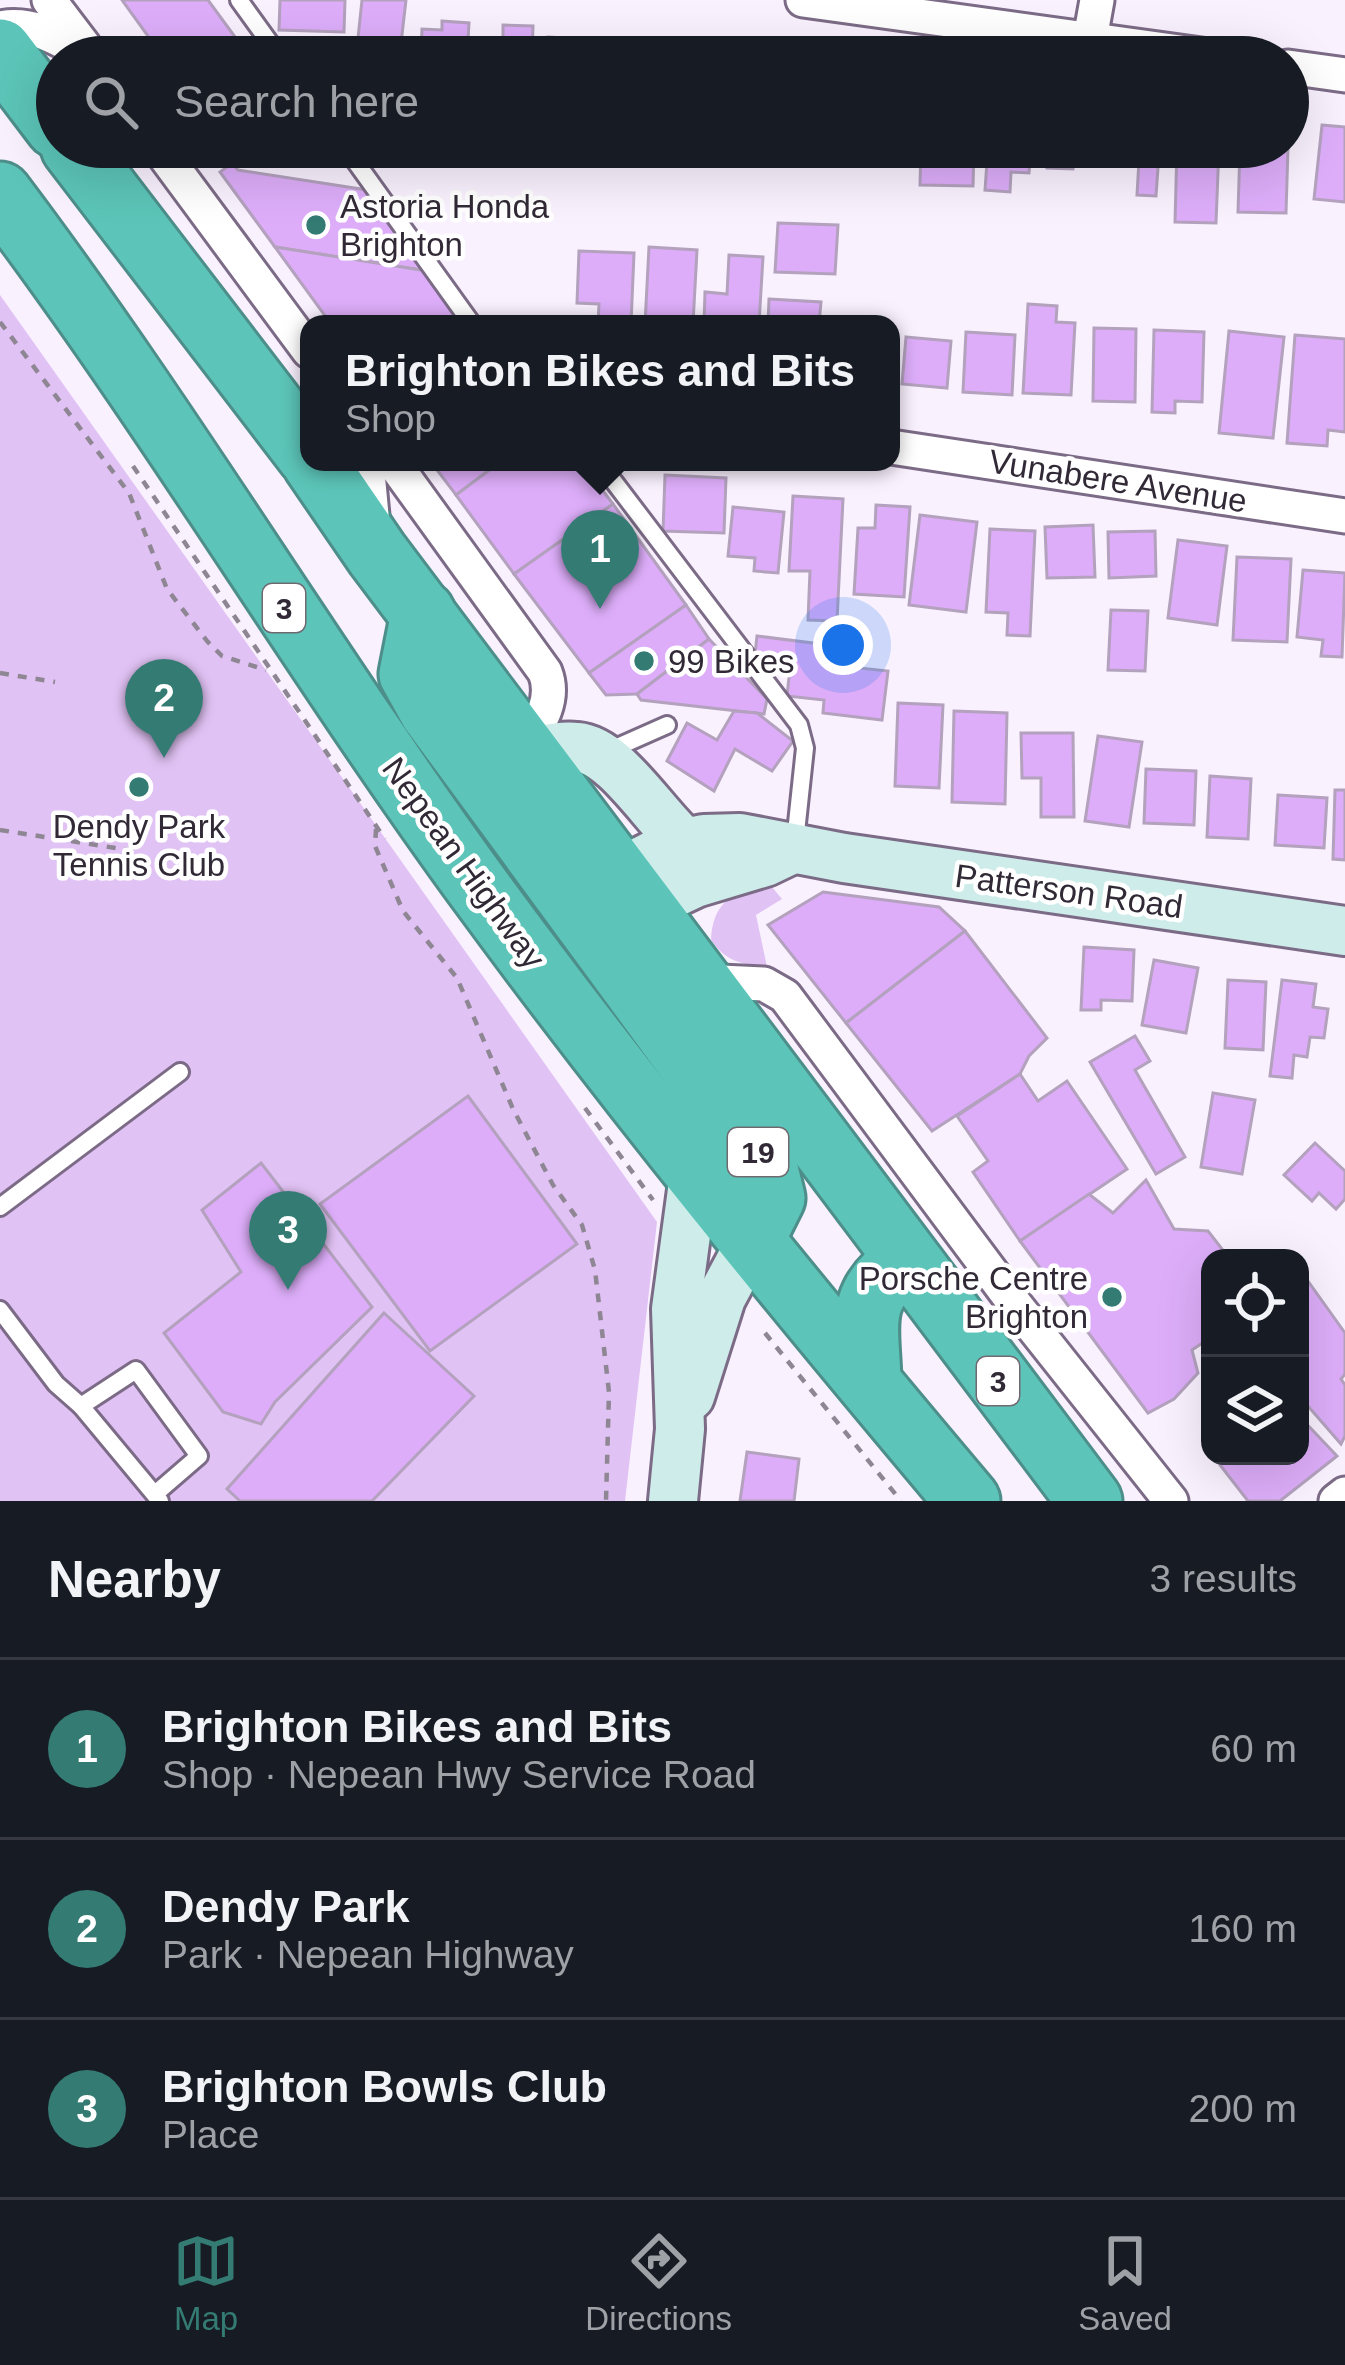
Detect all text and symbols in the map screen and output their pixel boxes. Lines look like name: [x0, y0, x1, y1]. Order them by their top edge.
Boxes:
search box: [36, 36, 1309, 168]
icon: search: [78, 69, 144, 135]
text: Search here: [174, 76, 419, 127]
place label: Astoria Honda Brighton: [340, 188, 550, 263]
marker: Astoria Honda Brighton: [303, 212, 329, 238]
popup: [300, 315, 900, 471]
text: Brighton Bikes and Bits: [345, 345, 855, 396]
text: Shop: [345, 397, 436, 440]
street label: Vunabere Avenue: [986, 442, 1250, 520]
pin: 1: [561, 510, 639, 609]
road number: 3: [263, 584, 305, 632]
your location: [813, 615, 873, 675]
place label: 99 Bikes: [668, 643, 795, 680]
marker: 99 Bikes: [631, 648, 657, 674]
pin: 2: [125, 659, 203, 758]
street label: Nepean Highway: [375, 750, 553, 976]
marker: Dendy Park Tennis Club: [126, 774, 152, 800]
place label: Dendy Park Tennis Club: [53, 808, 226, 883]
street label: Patterson Road: [953, 857, 1185, 925]
road number: 19: [728, 1128, 788, 1176]
pin: 3: [249, 1191, 327, 1290]
map controls: [1201, 1249, 1309, 1465]
button: locate: [1201, 1249, 1309, 1357]
place label: Porsche Centre Brighton: [859, 1260, 1088, 1335]
marker: Porsche Centre Brighton: [1099, 1284, 1125, 1310]
road number: 3: [977, 1357, 1019, 1405]
button: layers: [1201, 1357, 1309, 1465]
text: Nearby: [48, 1551, 221, 1608]
text: 3 results: [1150, 1557, 1297, 1600]
text: Brighton Bikes and Bits: [162, 1701, 672, 1752]
text: 1: [76, 1727, 98, 1770]
text: 60 m: [1210, 1727, 1297, 1770]
text: Shop · Nepean Hwy Service Road: [162, 1753, 756, 1796]
text: Dendy Park: [162, 1881, 410, 1932]
text: 2: [76, 1907, 98, 1950]
text: 160 m: [1189, 1907, 1297, 1950]
text: Park · Nepean Highway: [162, 1933, 574, 1976]
text: Brighton Bowls Club: [162, 2061, 607, 2112]
text: 3: [76, 2087, 98, 2130]
text: 200 m: [1189, 2087, 1297, 2130]
text: Place: [162, 2113, 260, 2156]
tab: Map: [173, 2228, 239, 2338]
tab: Directions: [585, 2228, 732, 2338]
tab: Saved: [1078, 2228, 1172, 2338]

